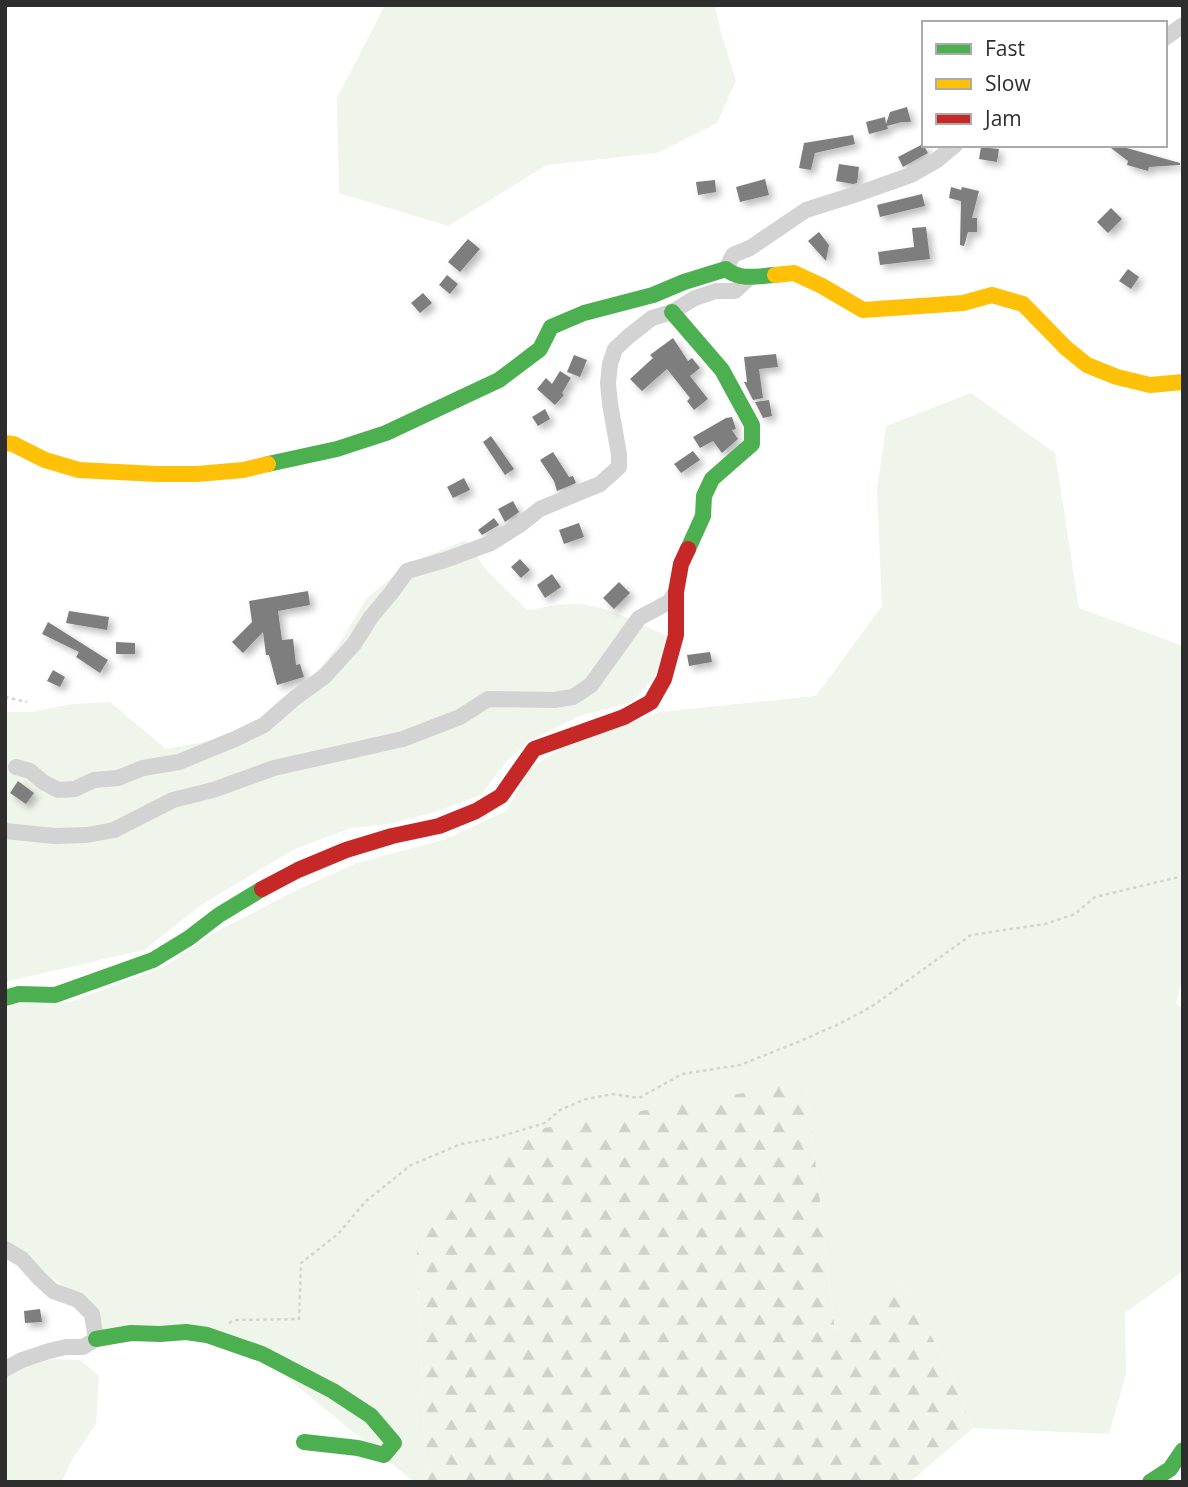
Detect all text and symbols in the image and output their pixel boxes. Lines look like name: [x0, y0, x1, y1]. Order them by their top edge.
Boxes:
legend: [922, 21, 1167, 147]
text: Fast: [985, 34, 1025, 62]
text: Slow: [985, 69, 1031, 97]
text: Jam: [983, 104, 1022, 132]

